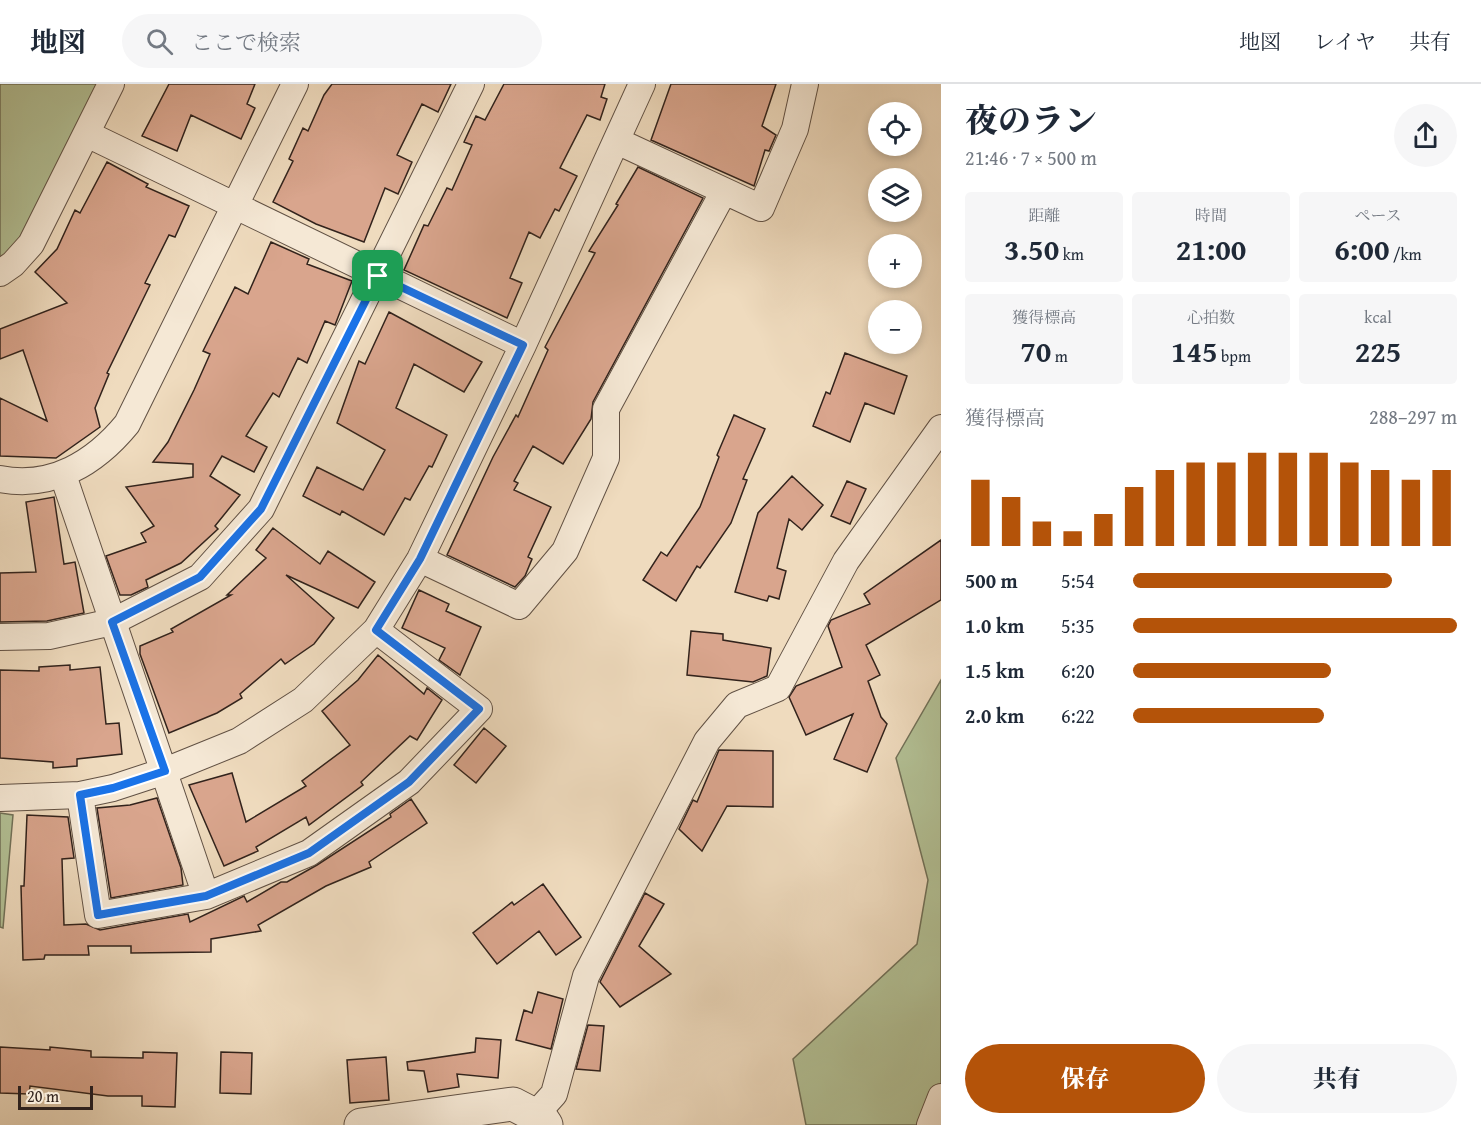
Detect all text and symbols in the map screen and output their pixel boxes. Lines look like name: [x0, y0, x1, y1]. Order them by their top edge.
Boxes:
search box: [122, 14, 542, 68]
text: 地図: [30, 21, 86, 62]
icon: search: [143, 25, 176, 58]
text: ここで検索: [191, 26, 301, 58]
text: 地図: [1239, 26, 1281, 57]
text: レイヤ: [1314, 26, 1376, 57]
text: 共有: [1409, 26, 1451, 57]
text: 夜のラン: [965, 96, 1097, 144]
map controls: [868, 102, 922, 354]
button: locate: [868, 102, 922, 156]
button: share: [1394, 104, 1457, 167]
text: 21:46 · 7 × 500 m: [965, 143, 1097, 172]
button: layers: [868, 168, 922, 222]
text: 距離: [1028, 203, 1060, 227]
text: 時間: [1195, 203, 1227, 227]
text: ペース: [1354, 203, 1402, 227]
text: 3.50: [1004, 227, 1059, 271]
text: 21:00: [1176, 227, 1246, 271]
text: 6:00: [1334, 227, 1389, 271]
button: +: [868, 234, 922, 288]
text: km: [1059, 242, 1084, 266]
text: /km: [1389, 242, 1422, 266]
pin: [352, 250, 403, 301]
icon: arrive: [361, 259, 394, 292]
button: −: [868, 300, 922, 354]
text: 獲得標高: [1012, 305, 1076, 329]
text: 心拍数: [1187, 305, 1235, 329]
text: kcal: [1364, 305, 1392, 329]
text: 70: [1020, 329, 1051, 373]
text: 145: [1171, 329, 1218, 373]
text: 225: [1355, 329, 1401, 373]
text: m: [1051, 344, 1068, 368]
text: bpm: [1218, 344, 1251, 368]
text: 288–297 m: [1369, 402, 1457, 431]
text: 獲得標高: [965, 403, 1045, 432]
text: 500 m: [965, 566, 1018, 595]
text: 5:54: [1061, 566, 1095, 595]
text: 1.0 km: [965, 611, 1024, 640]
text: 5:35: [1061, 611, 1095, 640]
text: 1.5 km: [965, 656, 1024, 685]
text: 6:20: [1061, 656, 1095, 685]
text: 2.0 km: [965, 701, 1024, 730]
text: 6:22: [1061, 701, 1095, 730]
button: 保存: [965, 1044, 1205, 1113]
button: 共有: [1217, 1044, 1457, 1113]
scale bar: [18, 1083, 93, 1110]
text: 20 m: [27, 1084, 59, 1108]

